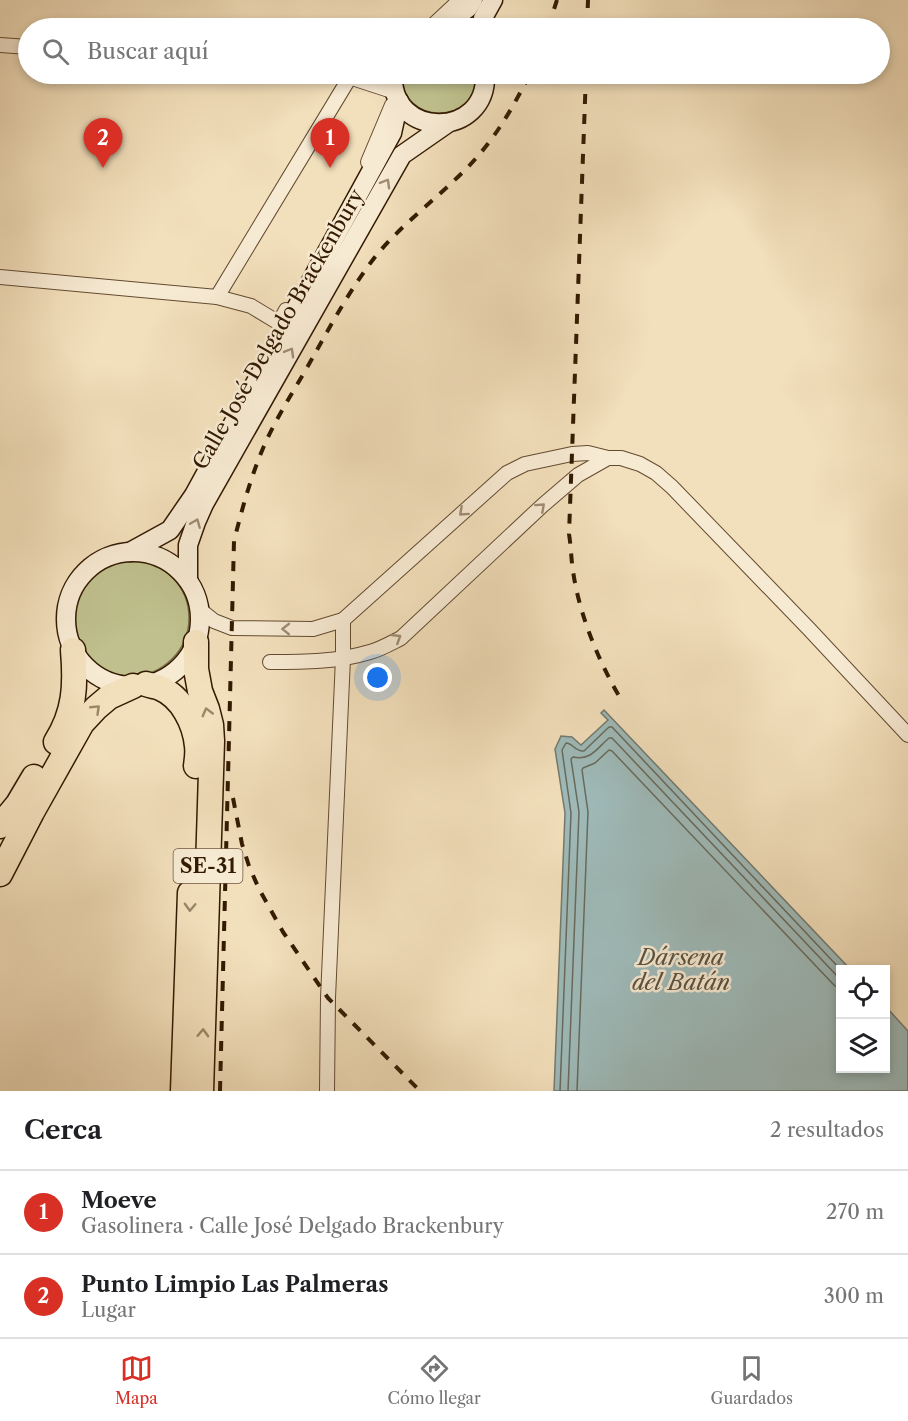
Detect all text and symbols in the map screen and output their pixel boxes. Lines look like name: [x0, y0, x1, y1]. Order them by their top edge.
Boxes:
search box: [18, 18, 890, 84]
icon: search: [39, 35, 72, 68]
text: Buscar aquí: [87, 38, 209, 65]
pin: 2: [84, 118, 122, 168]
pin: 1: [310, 118, 350, 168]
one-way arrow: [379, 179, 390, 189]
street label: Calle José Delgado Brackenbury: [187, 184, 369, 474]
one-way arrow: [283, 348, 294, 358]
one-way arrow: [534, 503, 545, 514]
one-way arrow: [459, 505, 470, 516]
one-way arrow: [189, 518, 201, 529]
one-way arrow: [282, 623, 291, 635]
one-way arrow: [391, 634, 401, 646]
your location: [363, 663, 392, 692]
one-way arrow: [89, 705, 100, 716]
one-way arrow: [202, 707, 215, 717]
road number: SE-31: [174, 849, 242, 883]
one-way arrow: [184, 903, 196, 912]
water label: Dársena del Batán: [632, 944, 730, 996]
map controls: [836, 965, 890, 1073]
button: locate: [836, 965, 890, 1019]
button: layers: [836, 1019, 890, 1073]
one-way arrow: [197, 1028, 209, 1037]
text: Cerca: [24, 1114, 102, 1146]
text: 2 resultados: [770, 1118, 884, 1142]
text: Moeve: [81, 1187, 157, 1214]
text: 1: [39, 1200, 48, 1224]
text: 270 m: [826, 1200, 884, 1224]
text: Gasolinera · Calle José Delgado Brackenbury: [81, 1214, 504, 1238]
text: Punto Limpio Las Palmeras: [81, 1271, 388, 1298]
text: 2: [38, 1284, 49, 1308]
text: 300 m: [824, 1284, 884, 1308]
text: Lugar: [81, 1298, 136, 1322]
tab: Mapa: [115, 1352, 158, 1408]
tab: Cómo llegar: [388, 1352, 481, 1408]
tab: Guardados: [711, 1352, 793, 1408]

